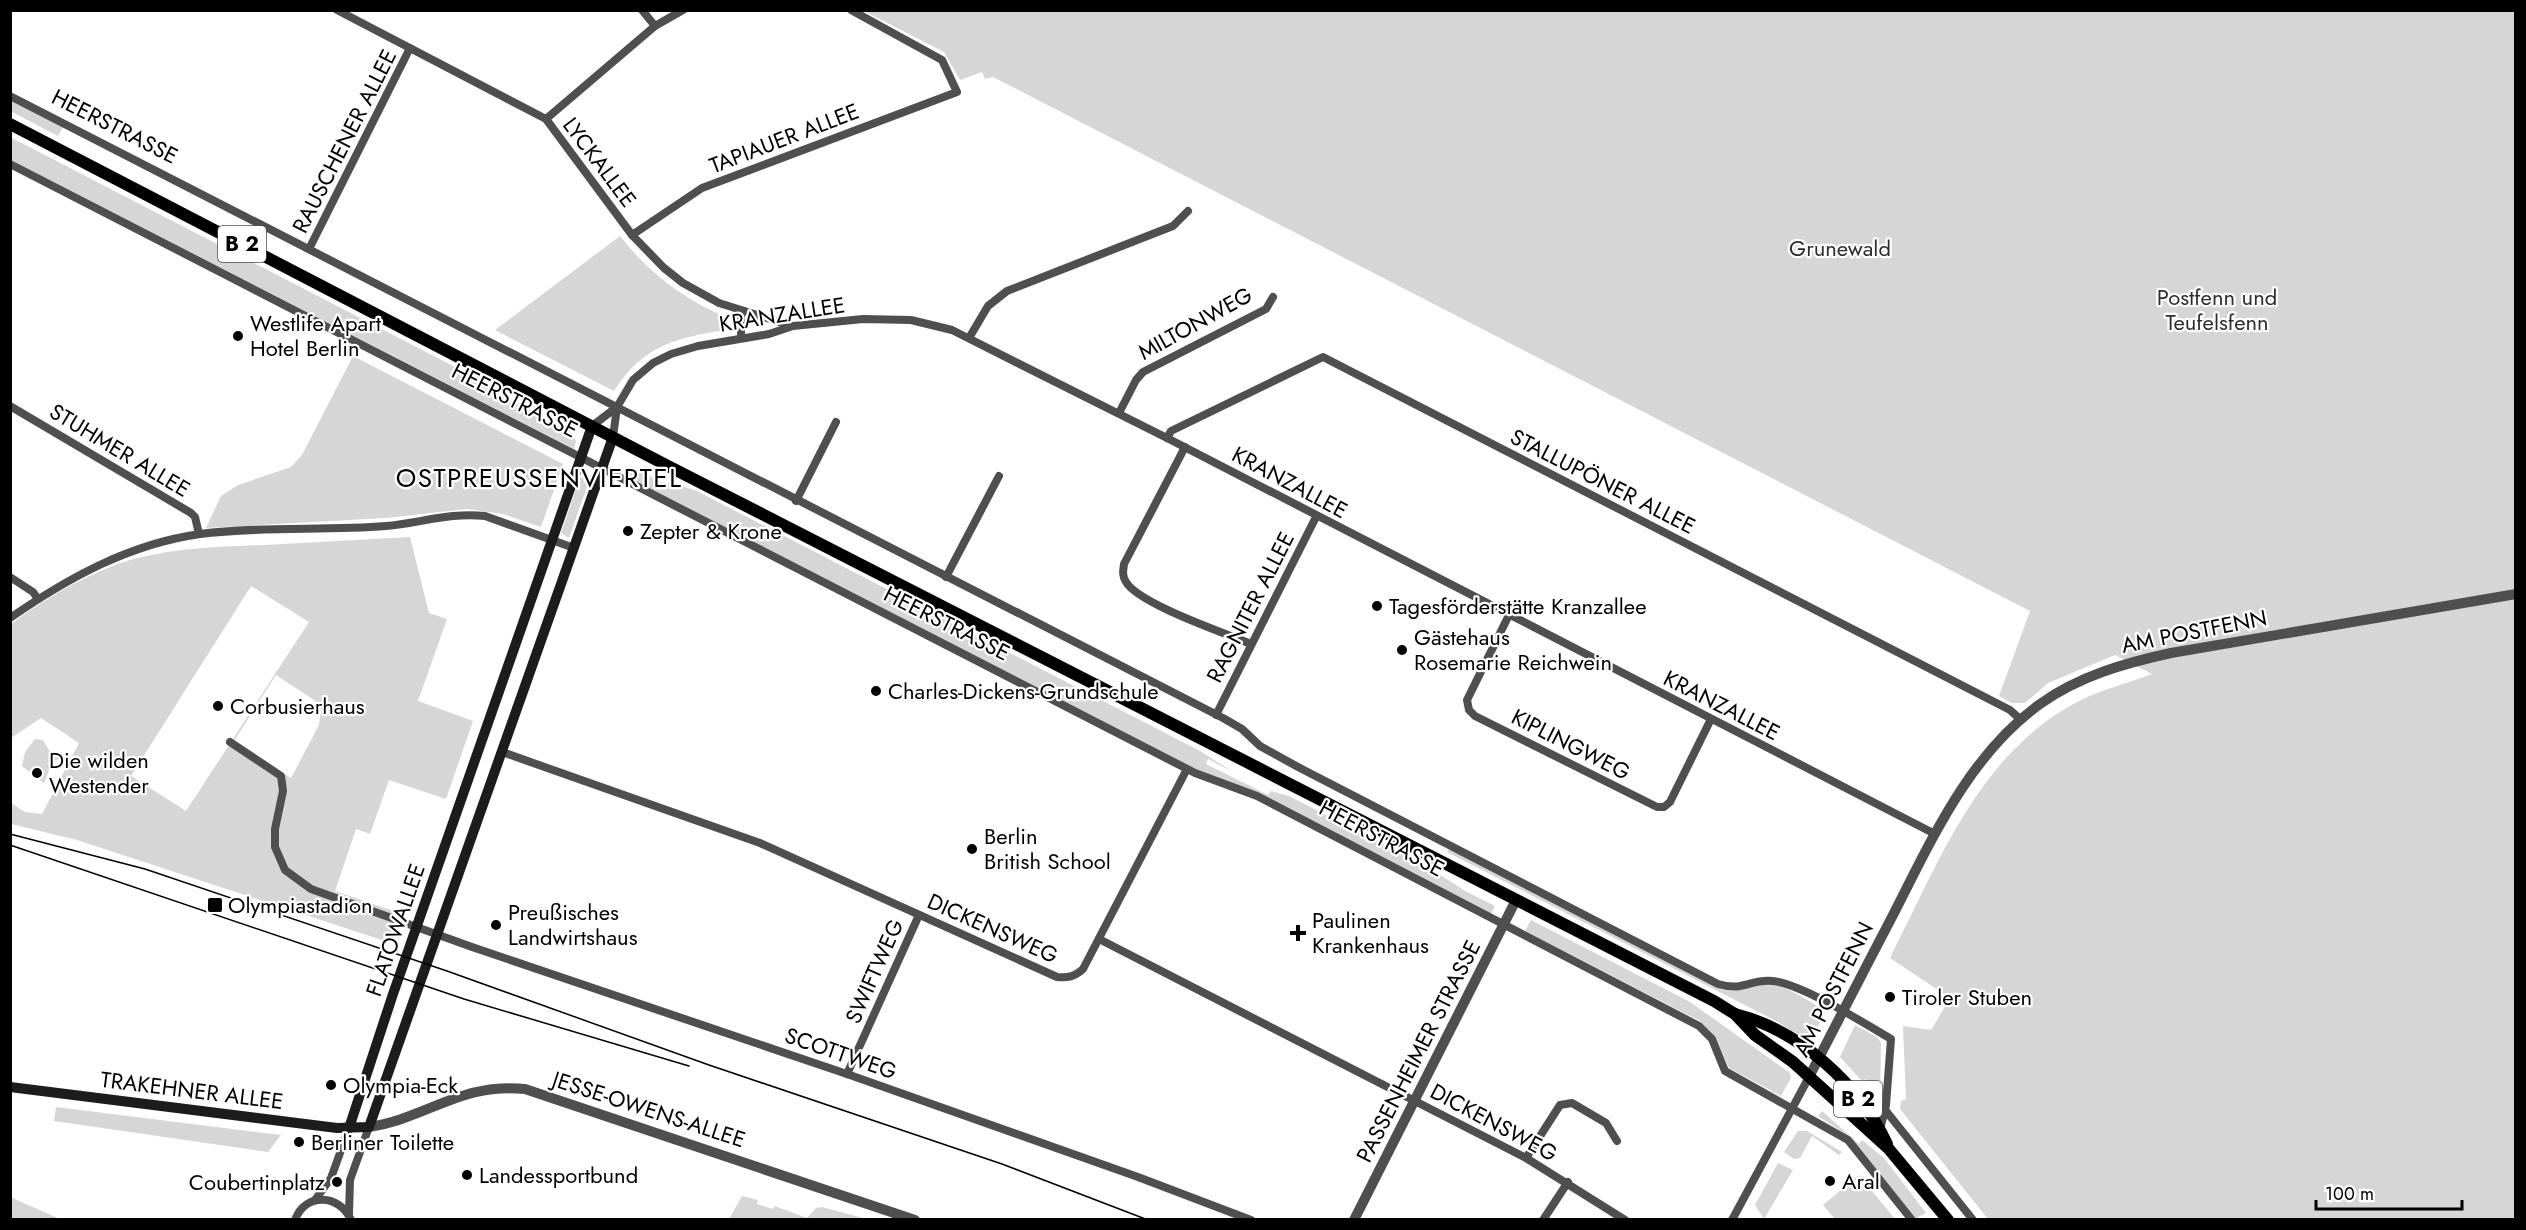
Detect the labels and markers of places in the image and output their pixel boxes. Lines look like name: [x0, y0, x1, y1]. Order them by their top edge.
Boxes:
place label: Westlife Apart Hotel Berlin: [250, 307, 382, 364]
marker: Westlife Apart Hotel Berlin: [231, 329, 245, 343]
place label: Zepter & Krone: [640, 515, 782, 547]
marker: Zepter & Krone: [621, 524, 635, 538]
place label: Tagesförderstätte Kranzallee: [1389, 590, 1647, 622]
marker: Tagesförderstätte Kranzallee: [1370, 599, 1384, 613]
place label: Gästehaus Rosemarie Reichwein: [1414, 621, 1612, 678]
marker: Gästehaus Rosemarie Reichwein: [1395, 643, 1409, 657]
place label: Charles-Dickens-Grundschule: [888, 675, 1159, 707]
marker: Charles-Dickens-Grundschule: [869, 684, 883, 698]
place label: Corbusierhaus: [230, 690, 365, 722]
marker: Corbusierhaus: [211, 699, 225, 713]
place label: Die wilden Westender: [49, 744, 149, 801]
marker: Die wilden Westender: [30, 766, 44, 780]
place label: Berlin British School: [984, 820, 1111, 877]
marker: Berlin British School: [965, 842, 979, 856]
place label: Olympiastadion: [228, 889, 373, 921]
marker: Olympiastadion: [206, 896, 224, 914]
place label: Preußisches Landwirtshaus: [508, 896, 638, 953]
place label: Paulinen Krankenhaus: [1312, 904, 1429, 961]
marker: Preußisches Landwirtshaus: [489, 918, 503, 932]
marker: Paulinen Krankenhaus: [1289, 924, 1307, 942]
place label: Tiroler Stuben: [1902, 981, 2032, 1013]
marker: Tiroler Stuben: [1883, 990, 1897, 1004]
place label: Olympia-Eck: [343, 1069, 458, 1101]
marker: Olympia-Eck: [324, 1078, 338, 1092]
place label: Berliner Toilette: [311, 1126, 454, 1158]
marker: Berliner Toilette: [292, 1135, 306, 1149]
place label: Landessportbund: [479, 1159, 638, 1191]
place label: Aral: [1842, 1165, 1880, 1197]
place label: Coubertinplatz: [189, 1166, 325, 1198]
marker: Landessportbund: [460, 1168, 474, 1182]
marker: Aral: [1823, 1174, 1837, 1188]
marker: Coubertinplatz: [330, 1175, 344, 1189]

